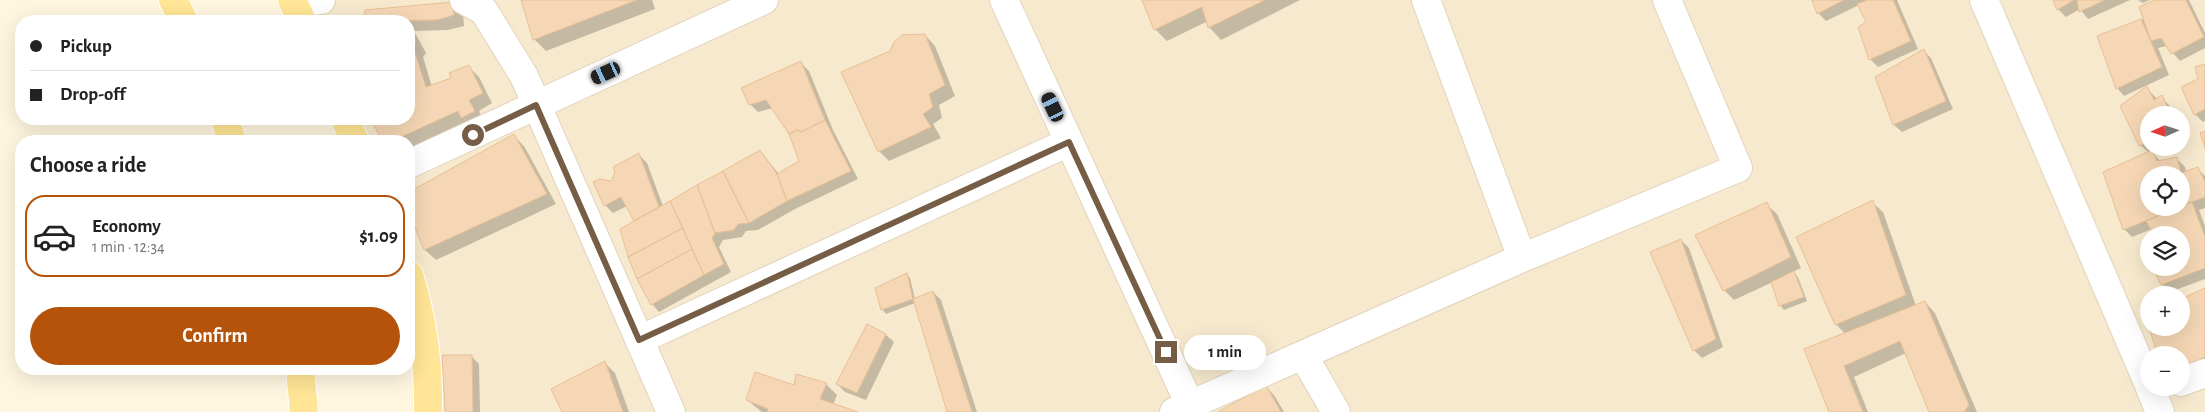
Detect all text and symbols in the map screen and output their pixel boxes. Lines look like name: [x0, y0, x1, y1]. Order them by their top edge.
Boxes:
text: Pickup: [60, 37, 112, 56]
car: [589, 60, 622, 86]
text: Drop-off: [60, 85, 125, 104]
car: [1039, 90, 1066, 124]
north arrow: [2140, 106, 2190, 156]
map controls: [2140, 106, 2190, 396]
route start: [462, 124, 484, 146]
text: Choose a ride: [30, 154, 146, 176]
button: locate: [2140, 166, 2190, 216]
icon: car: [32, 214, 77, 259]
text: Economy: [92, 217, 161, 236]
button: layers: [2140, 226, 2190, 276]
text: $1.09: [359, 227, 398, 246]
text: 1 min · 12:34: [92, 239, 165, 255]
button: +: [2140, 286, 2190, 336]
button: Confirm: [30, 307, 400, 365]
callout: 1 min: [1184, 334, 1266, 370]
route end: [1155, 341, 1177, 363]
text: 1 min: [1208, 344, 1242, 360]
button: −: [2140, 346, 2190, 396]

